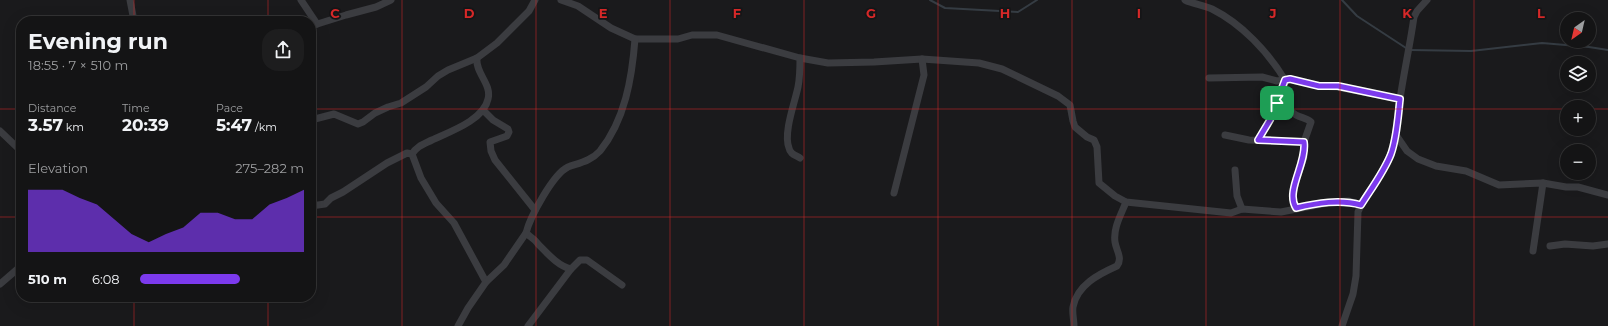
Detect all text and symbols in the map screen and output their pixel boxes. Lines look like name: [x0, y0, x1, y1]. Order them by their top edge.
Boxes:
text: C: [330, 5, 340, 21]
text: D: [464, 5, 475, 21]
text: E: [599, 5, 608, 21]
text: F: [733, 5, 741, 21]
text: G: [866, 5, 876, 21]
text: H: [1000, 5, 1010, 21]
text: I: [1137, 5, 1141, 21]
text: J: [1268, 5, 1277, 21]
text: K: [1402, 5, 1412, 21]
text: L: [1537, 5, 1545, 21]
north arrow: [1560, 12, 1596, 48]
map controls: [1560, 12, 1596, 180]
text: Evening run: [28, 28, 168, 55]
button: share: [262, 29, 304, 71]
button: layers: [1560, 56, 1596, 92]
text: 18:55 · 7 × 510 m: [28, 57, 128, 73]
pin: [1260, 86, 1294, 120]
icon: arrive: [1266, 92, 1288, 114]
button: +: [1560, 100, 1596, 136]
text: Distance: [28, 101, 76, 115]
text: Time: [122, 101, 150, 115]
text: Pace: [216, 101, 243, 115]
text: 3.57: [28, 115, 63, 135]
text: 20:39: [122, 115, 169, 135]
text: 5:47: [216, 115, 252, 135]
text: km: [63, 120, 84, 134]
text: /km: [252, 120, 277, 134]
button: −: [1560, 144, 1596, 180]
text: Elevation: [28, 160, 88, 176]
text: 275–282 m: [235, 160, 304, 176]
text: 510 m: [28, 271, 67, 287]
text: 6:08: [92, 271, 120, 287]

